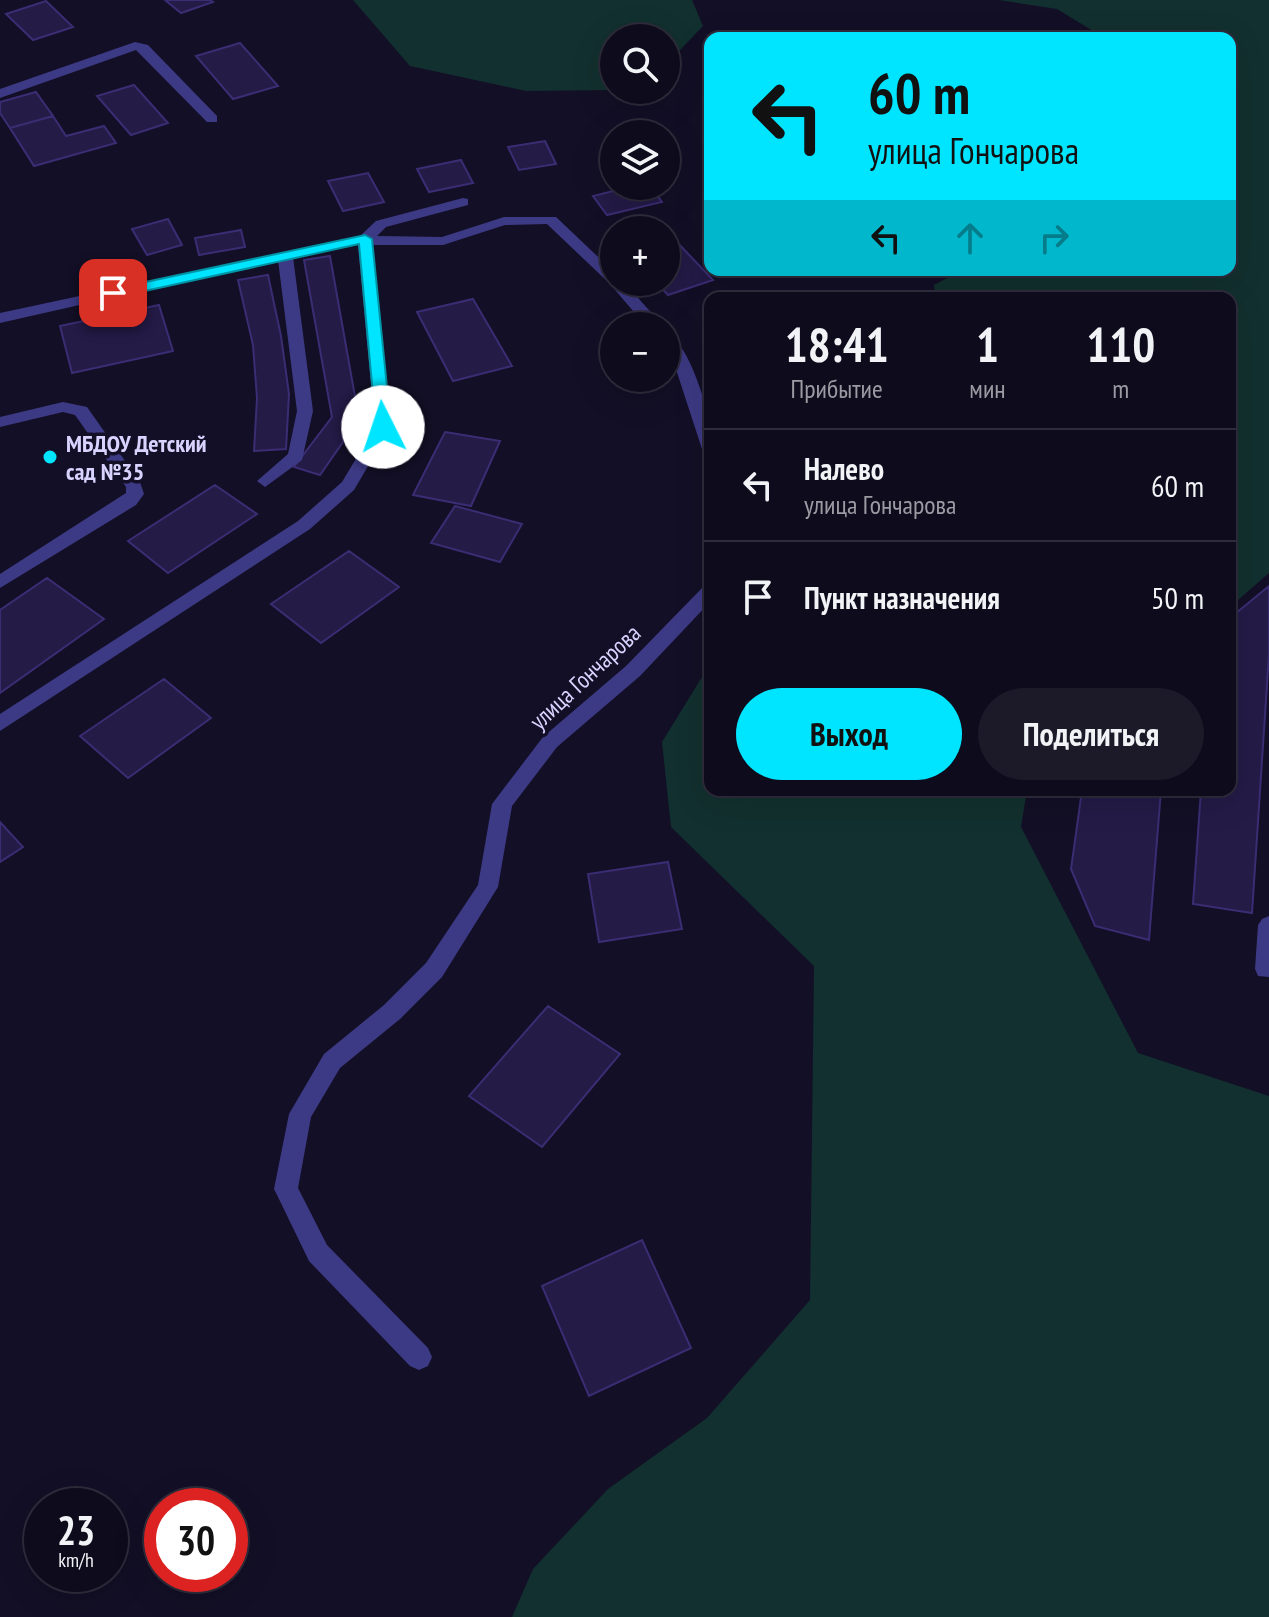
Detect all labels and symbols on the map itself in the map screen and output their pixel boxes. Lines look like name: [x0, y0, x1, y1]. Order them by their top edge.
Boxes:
pin: [79, 259, 147, 327]
position arrow: [341, 385, 425, 469]
place label: МБДОУ Детский сад №35: [66, 428, 207, 487]
marker: МБДОУ Детский сад №35: [41, 448, 59, 466]
street label: улица Гончарова: [523, 618, 647, 736]
speed limit sign: 30: [144, 1488, 248, 1592]

